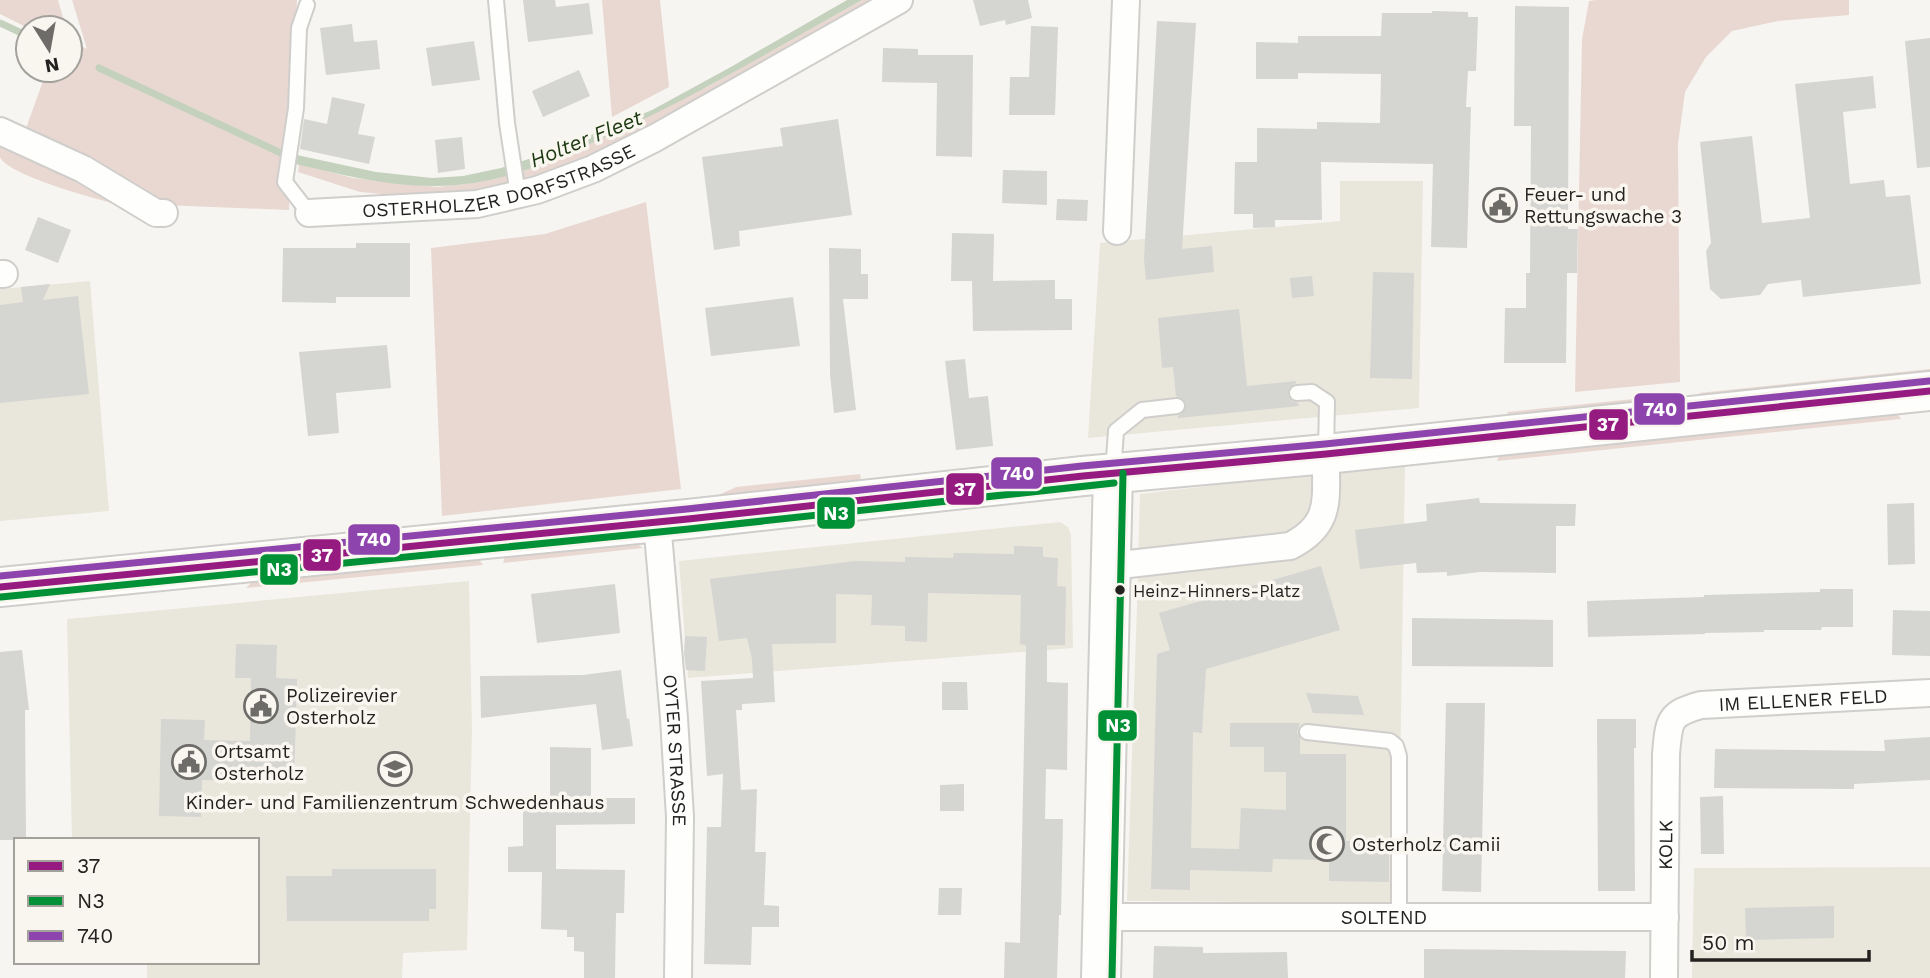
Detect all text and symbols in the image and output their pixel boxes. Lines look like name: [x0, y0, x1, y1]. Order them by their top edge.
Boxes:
north arrow: [14, 14, 84, 84]
text: N: [43, 53, 61, 78]
water label: Holter Fleet: [526, 104, 646, 172]
street label: OSTERHOLZER DORFSTRASSE: [362, 139, 639, 222]
place label: Feuer- und Rettungswache 3: [1524, 183, 1682, 228]
public building icon: Feuer- und Rettungswache 3: [1481, 186, 1519, 224]
line badge: 740: [1633, 392, 1686, 426]
text: 740: [1643, 398, 1677, 421]
line badge: 37: [1588, 408, 1629, 441]
text: 37: [1597, 413, 1619, 436]
line badge: 740: [990, 456, 1043, 490]
text: 740: [1000, 462, 1034, 485]
line badge: 37: [945, 472, 985, 506]
text: 37: [954, 478, 976, 501]
line badge: N3: [816, 496, 856, 530]
text: N3: [823, 502, 849, 525]
line badge: 740: [347, 523, 401, 556]
text: 740: [357, 528, 391, 551]
line badge: 37: [302, 538, 342, 572]
text: 37: [311, 544, 333, 567]
line badge: N3: [259, 553, 299, 586]
text: N3: [266, 558, 292, 581]
place label: Heinz-Hinners-Platz: [1133, 581, 1300, 601]
marker: Heinz-Hinners-Platz: [1113, 583, 1127, 597]
street label: OYTER STRASSE: [658, 673, 691, 826]
place label: Polizeirevier Osterholz: [286, 684, 398, 729]
street label: IM ELLENER FELD: [1718, 684, 1888, 716]
public building icon: Polizeirevier Osterholz: [242, 687, 280, 725]
line badge: N3: [1097, 709, 1138, 742]
text: N3: [1105, 714, 1131, 737]
place label: Ortsamt Osterholz: [214, 740, 304, 785]
public building icon: Ortsamt Osterholz: [170, 743, 208, 781]
school or university icon: Kinder- und Familienzentrum Schwedenhaus: [376, 750, 414, 788]
place label: Kinder- und Familienzentrum Schwedenhaus: [185, 791, 605, 814]
street label: KOLK: [1654, 820, 1677, 870]
mosque icon: Osterholz Camii: [1308, 825, 1346, 863]
place label: Osterholz Camii: [1352, 833, 1501, 856]
legend: [14, 838, 259, 964]
text: 37: [77, 853, 100, 878]
text: N3: [77, 888, 105, 913]
street label: SOLTEND: [1341, 906, 1427, 929]
scale bar: [1692, 918, 1869, 962]
text: 740: [77, 923, 113, 948]
text: 50 m: [1702, 930, 1754, 955]

